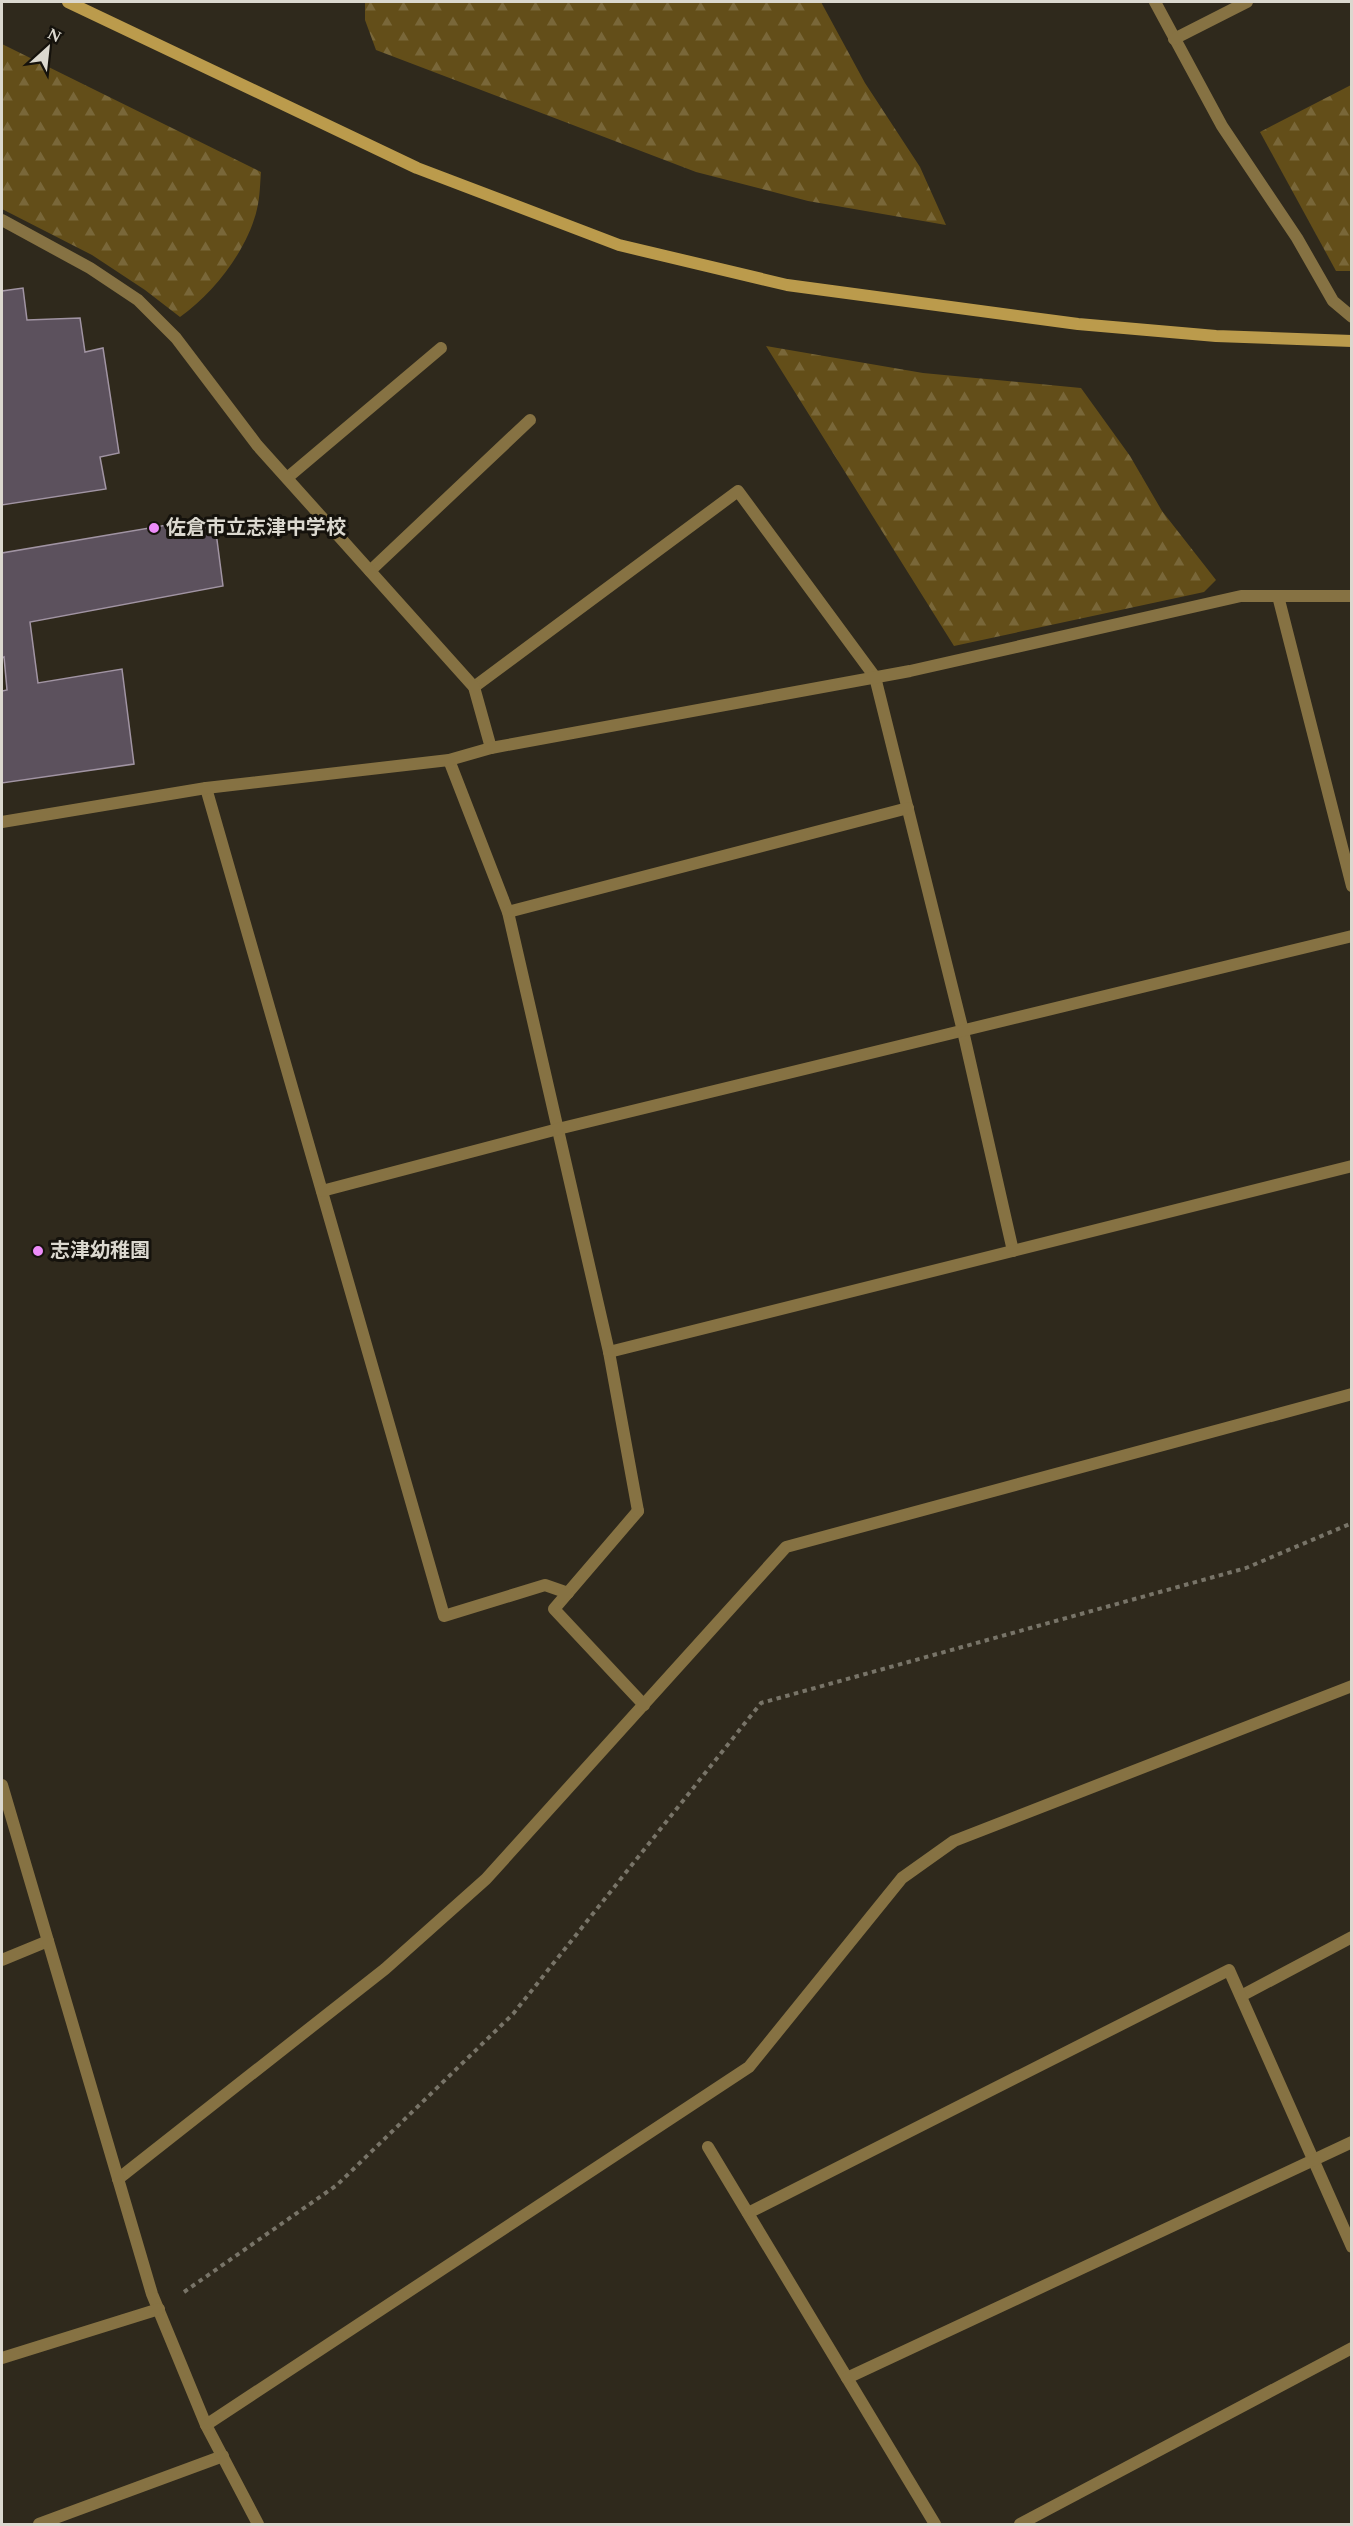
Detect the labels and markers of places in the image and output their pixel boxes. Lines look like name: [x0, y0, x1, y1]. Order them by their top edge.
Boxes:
place label: 佐倉市立志津中学校: [166, 513, 346, 543]
marker: 佐倉市立志津中学校: [147, 521, 161, 535]
place label: 志津幼稚園: [50, 1236, 150, 1266]
marker: 志津幼稚園: [31, 1244, 45, 1258]

